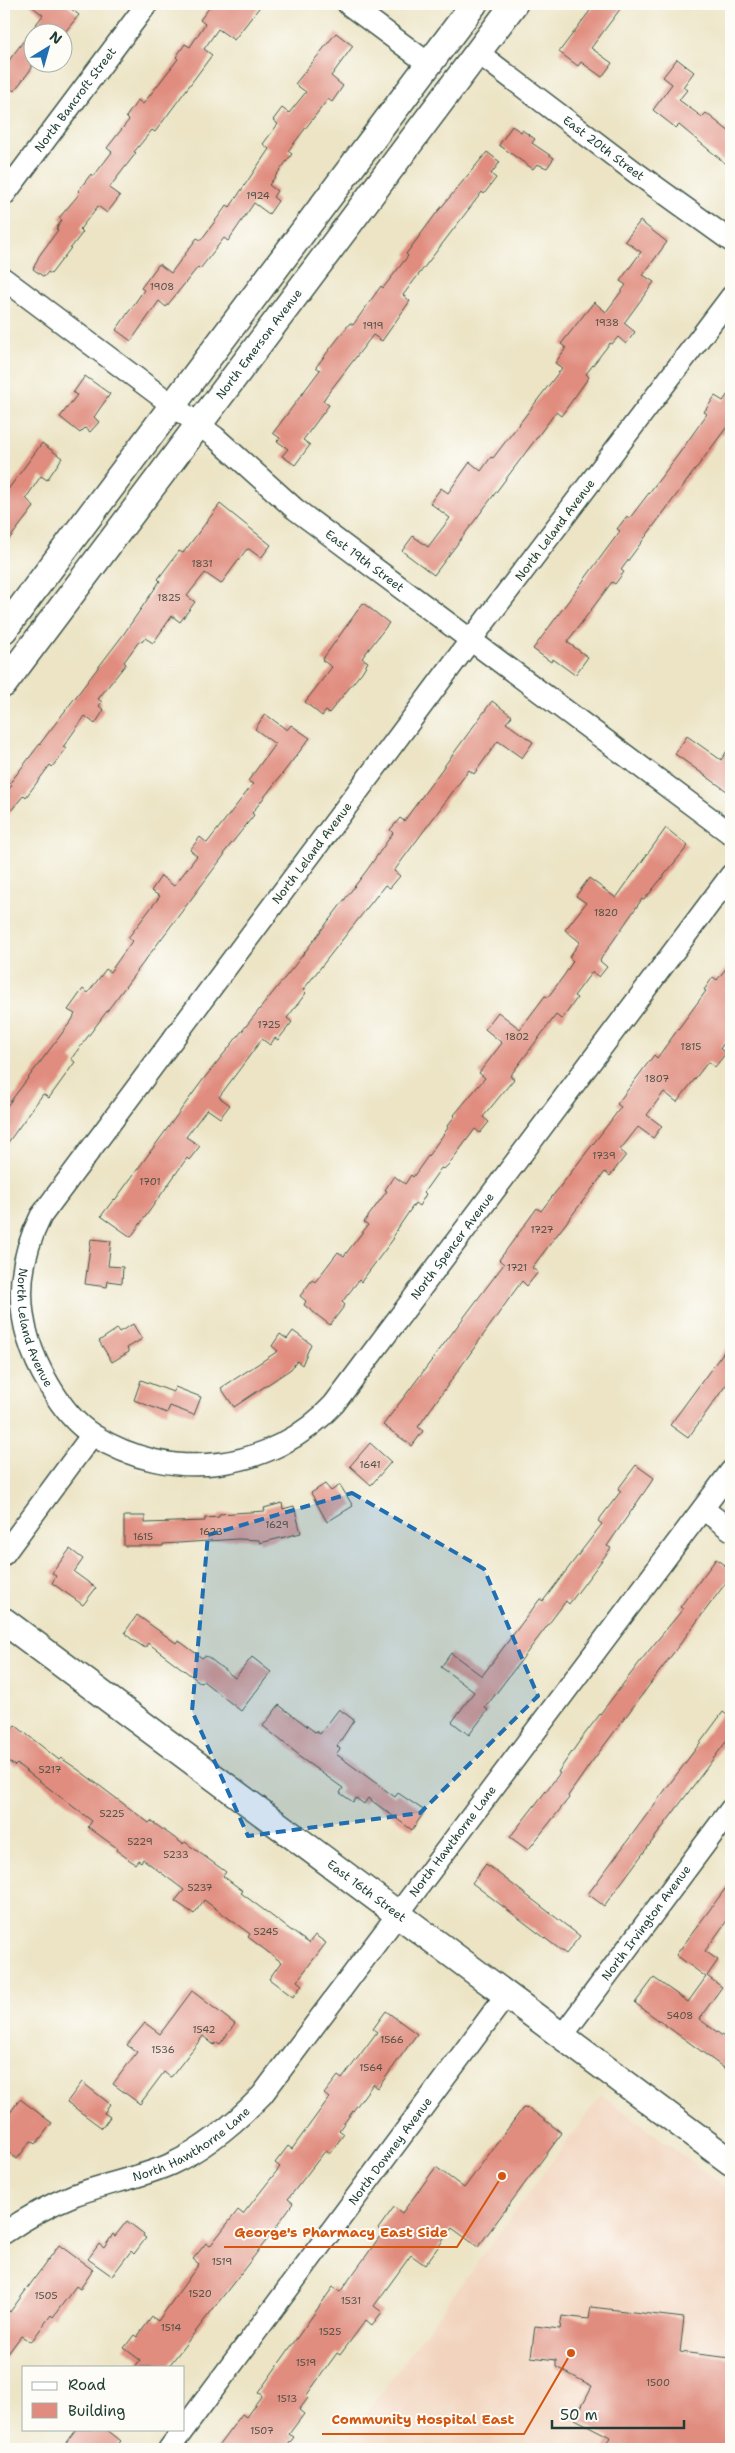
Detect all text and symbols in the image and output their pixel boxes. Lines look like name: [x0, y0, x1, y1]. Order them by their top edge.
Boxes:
north arrow: [22, 22, 72, 72]
text: N: [46, 27, 66, 48]
street label: North Bancroft Street: [31, 44, 120, 155]
street label: East 20th Street: [560, 112, 648, 184]
house number: 1924: [246, 189, 270, 202]
house number: 1908: [150, 280, 174, 293]
street label: North Emerson Avenue: [212, 285, 306, 402]
house number: 1938: [595, 316, 619, 329]
house number: 1919: [362, 319, 384, 332]
street label: North Leland Avenue: [511, 476, 599, 584]
street label: East 19th Street: [322, 526, 407, 596]
house number: 1831: [191, 557, 213, 570]
house number: 1825: [157, 591, 181, 604]
street label: North Leland Avenue: [268, 799, 356, 907]
house number: 1820: [594, 906, 618, 919]
house number: 1725: [258, 1018, 280, 1031]
house number: 1802: [505, 1030, 529, 1043]
house number: 1815: [681, 1040, 701, 1053]
house number: 1807: [645, 1072, 669, 1085]
house number: 1739: [592, 1149, 616, 1162]
house number: 1701: [139, 1175, 161, 1188]
street label: North Spencer Avenue: [407, 1189, 498, 1303]
house number: 1727: [530, 1223, 554, 1236]
house number: 1721: [507, 1261, 527, 1274]
street label: North Leland Avenue: [13, 1267, 57, 1390]
house number: 1641: [359, 1458, 381, 1471]
house number: 1629: [265, 1518, 289, 1531]
house number: 1623: [199, 1525, 223, 1538]
house number: 1615: [133, 1530, 153, 1543]
house number: 5217: [39, 1763, 61, 1776]
street label: North Hawthorne Lane: [406, 1782, 500, 1900]
house number: 5225: [99, 1807, 125, 1820]
house number: 5229: [127, 1835, 153, 1848]
house number: 5233: [163, 1848, 189, 1861]
street label: East 16th Street: [324, 1856, 409, 1925]
street label: North Irvington Avenue: [598, 1862, 695, 1984]
house number: 5237: [187, 1881, 213, 1894]
house number: 5245: [254, 1925, 278, 1938]
house number: 5408: [667, 2009, 693, 2022]
house number: 1542: [192, 2023, 216, 2036]
house number: 1566: [380, 2033, 404, 2046]
house number: 1536: [151, 2043, 175, 2056]
house number: 1564: [359, 2061, 383, 2074]
street label: North Downey Avenue: [345, 2094, 436, 2208]
street label: North Hawthorne Lane: [131, 2103, 254, 2185]
callout: George's Pharmacy East Side: [224, 2218, 457, 2247]
text: George's Pharmacy East Side: [234, 2223, 448, 2241]
house number: 1519: [212, 2255, 232, 2268]
house number: 1520: [188, 2287, 212, 2300]
house number: 1505: [34, 2289, 58, 2302]
house number: 1531: [341, 2294, 361, 2307]
house number: 1514: [161, 2321, 181, 2334]
house number: 1525: [319, 2325, 341, 2338]
house number: 1519: [296, 2356, 316, 2369]
legend: [22, 2366, 185, 2430]
text: Road: [68, 2375, 106, 2395]
house number: 1500: [646, 2376, 670, 2389]
house number: 1513: [277, 2392, 297, 2405]
scale bar: [552, 2398, 685, 2430]
text: Building: [68, 2401, 125, 2421]
callout: Community Hospital East: [322, 2405, 524, 2434]
text: 50 m: [560, 2405, 598, 2425]
text: Community Hospital East: [332, 2410, 515, 2428]
house number: 1507: [250, 2424, 274, 2437]

